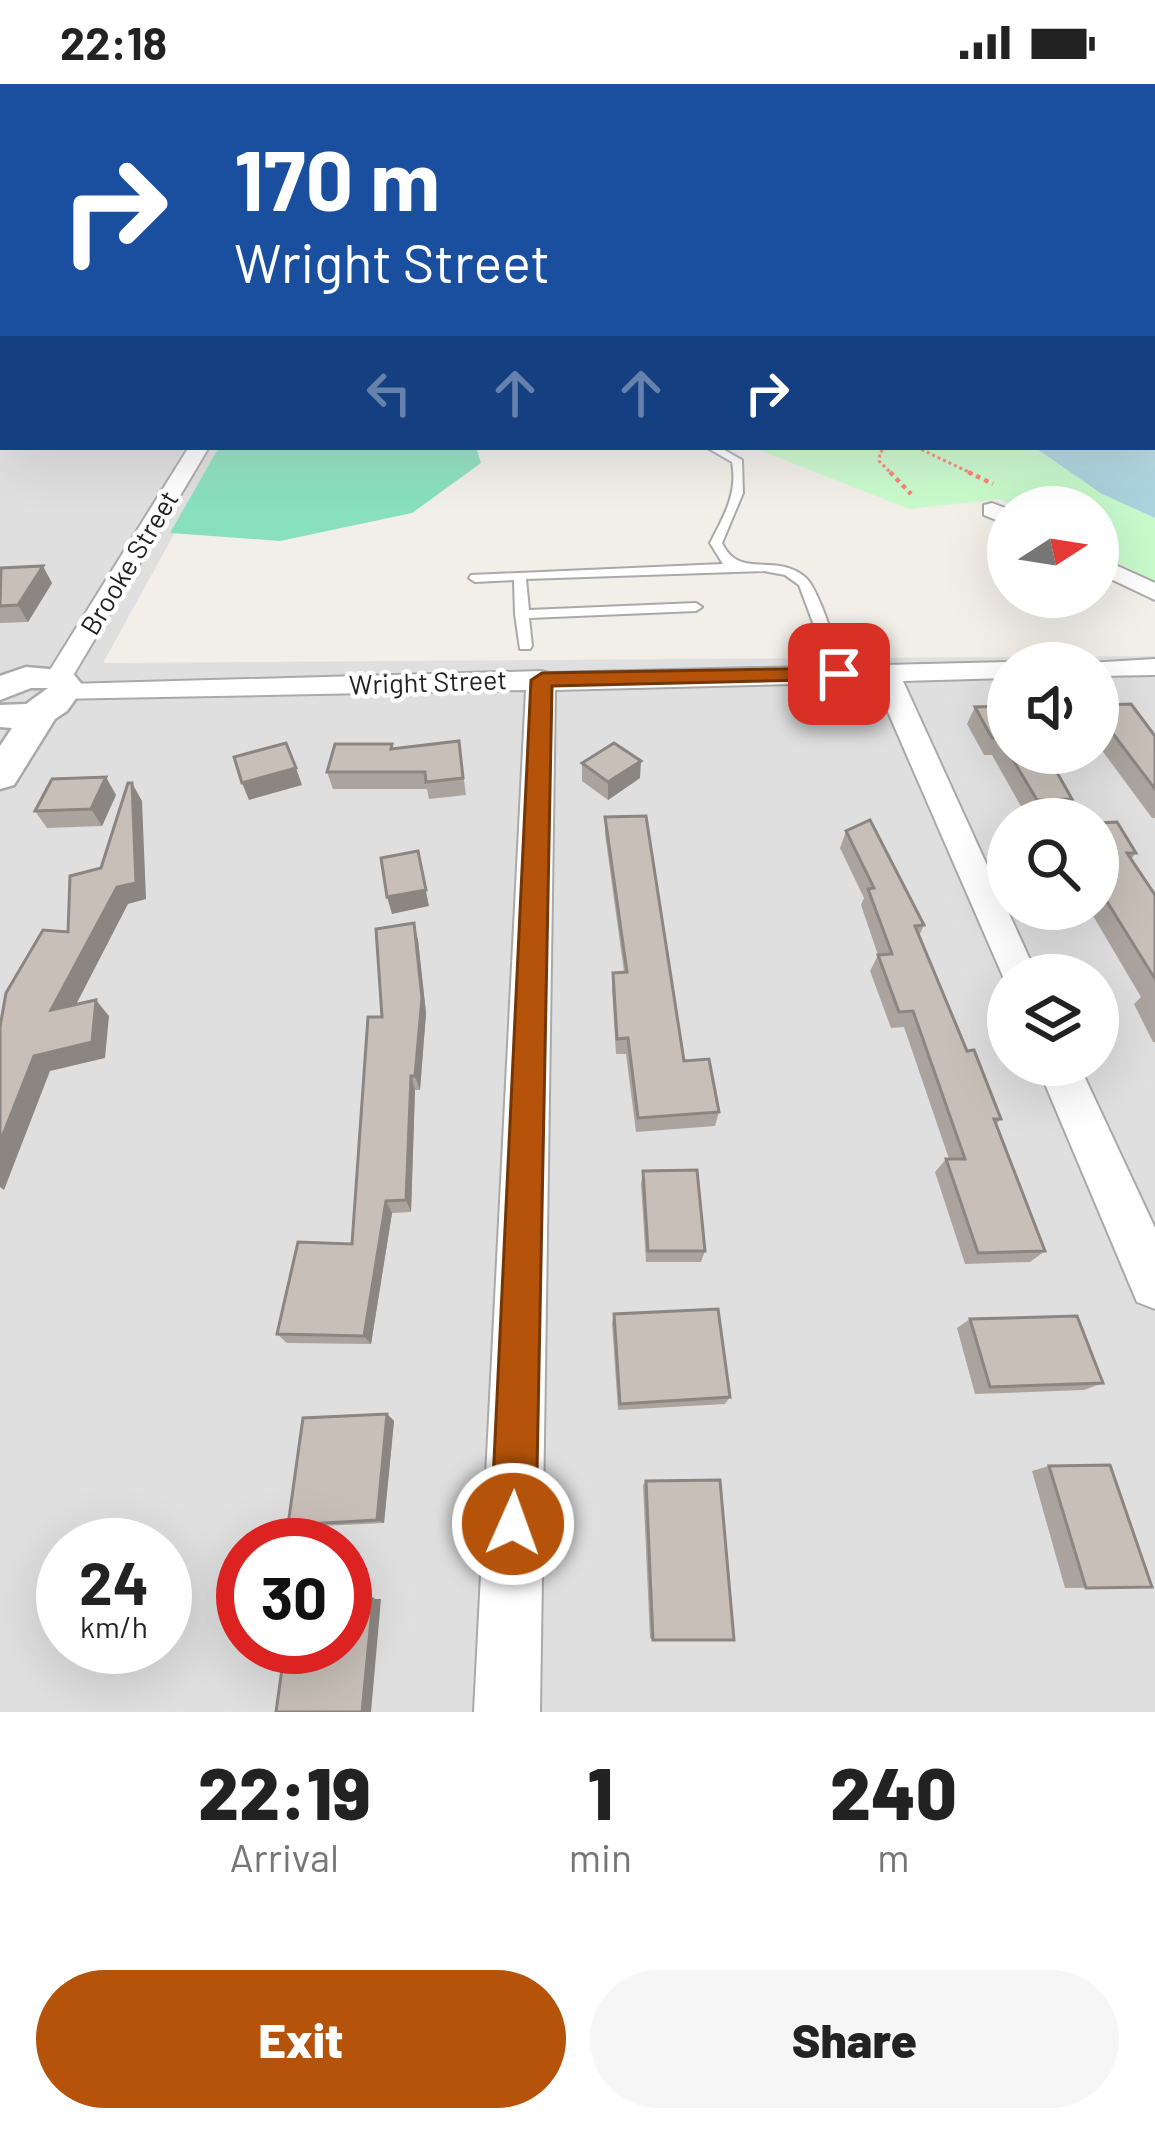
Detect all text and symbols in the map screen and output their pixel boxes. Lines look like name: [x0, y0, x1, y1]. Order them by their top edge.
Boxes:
text: 22:18: [60, 15, 167, 69]
text: 170 m: [234, 127, 440, 228]
icon: right: [36, 132, 192, 288]
text: Wright Street: [234, 229, 550, 294]
icon: left: [356, 360, 422, 426]
icon: ahead: [482, 360, 548, 426]
icon: ahead: [608, 360, 674, 426]
icon: right: [734, 360, 800, 426]
street label: Brooke Street: [73, 484, 184, 640]
north arrow: [987, 486, 1119, 618]
map controls: [987, 486, 1119, 1086]
pin: [788, 623, 890, 725]
icon: arrive: [806, 641, 872, 707]
button: sound: [987, 642, 1119, 774]
street label: Wright Street: [348, 662, 508, 700]
button: search: [987, 798, 1119, 930]
button: layers: [987, 954, 1119, 1086]
position arrow: [450, 1461, 576, 1587]
speed limit sign: 30: [216, 1518, 372, 1674]
text: 24: [79, 1545, 149, 1617]
text: km/h: [80, 1608, 148, 1644]
text: 22:19: [198, 1748, 371, 1834]
text: 1: [588, 1748, 613, 1834]
text: 240: [830, 1748, 957, 1834]
text: Arrival: [230, 1833, 339, 1880]
text: min: [569, 1833, 632, 1880]
text: m: [877, 1833, 910, 1880]
button: Exit: [36, 1970, 566, 2108]
button: Share: [590, 1970, 1119, 2108]

